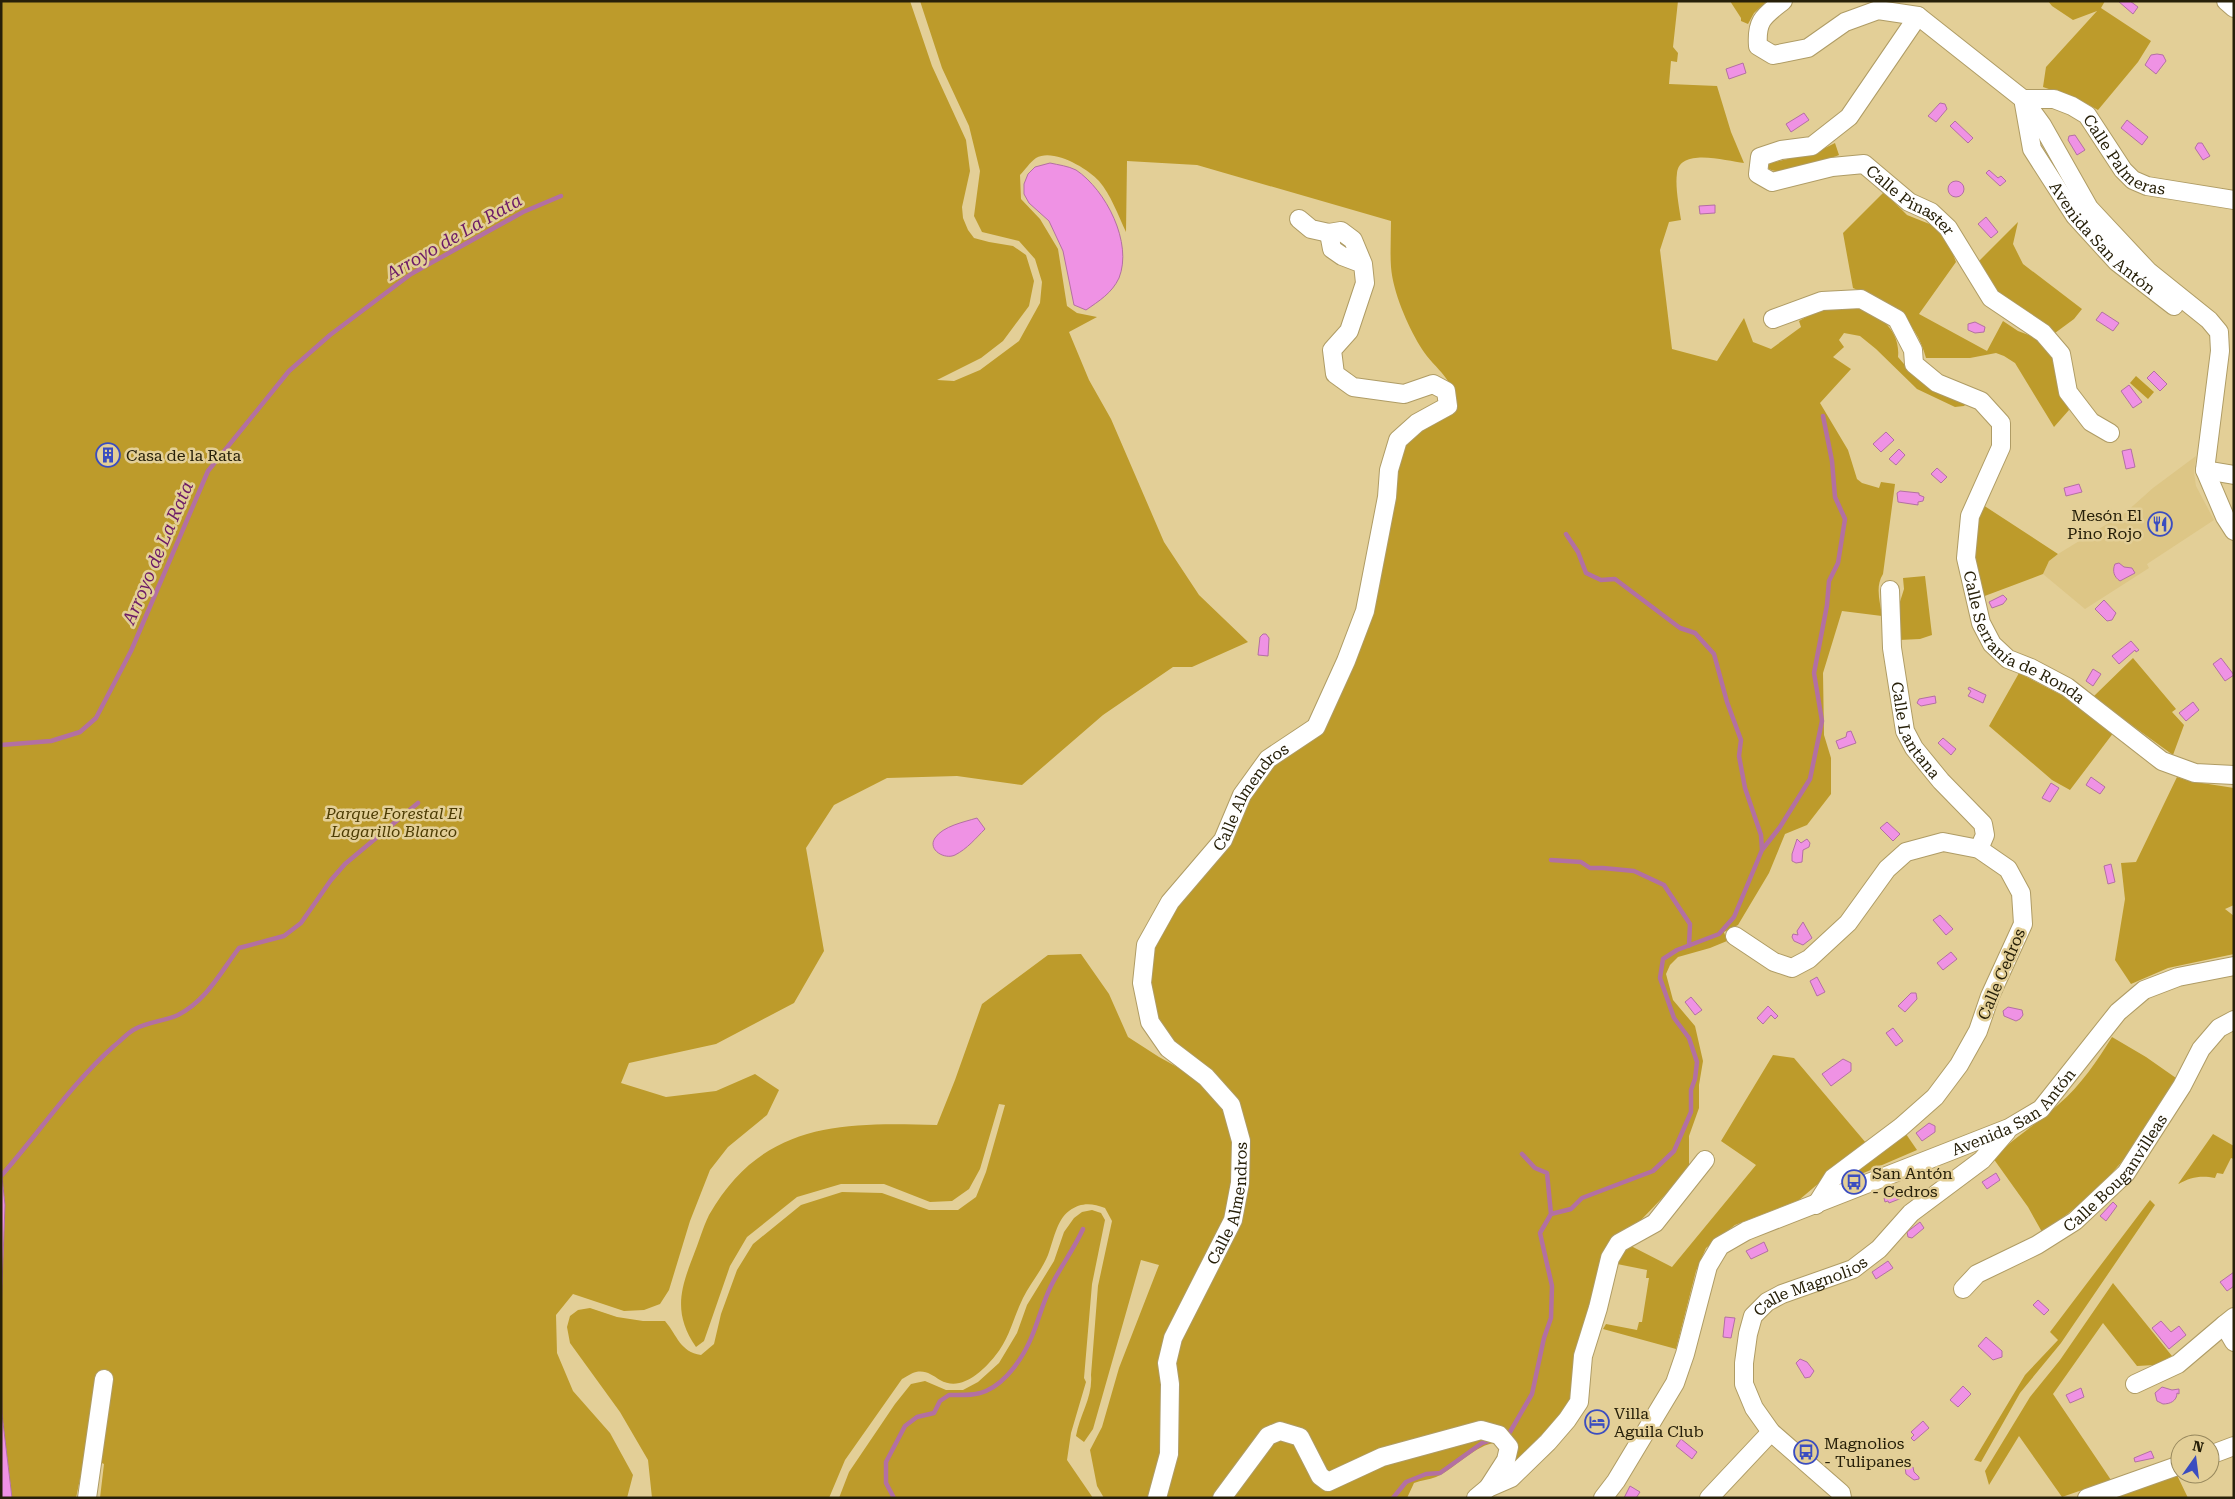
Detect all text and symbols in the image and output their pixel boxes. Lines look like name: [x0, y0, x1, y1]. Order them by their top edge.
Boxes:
street label: Calle Palmeras: [2079, 111, 2167, 199]
street label: Calle Pinaster: [1862, 161, 1959, 238]
street label: Avenida San Antón: [2045, 178, 2159, 298]
water label: Arroyo de La Rata: [381, 189, 525, 284]
building icon: Casa de la Rata: [95, 442, 121, 468]
place label: Casa de la Rata: [126, 446, 241, 465]
water label: Arroyo de La Rata: [118, 478, 197, 628]
place label: Mesón El Pino Rojo: [2067, 506, 2142, 543]
restaurant icon: Mesón El Pino Rojo: [2147, 511, 2173, 537]
street label: Calle Serranía de Ronda: [1959, 569, 2089, 708]
street label: Calle Lantana: [1887, 680, 1944, 783]
street label: Calle Almendros: [1209, 739, 1293, 855]
park label: Parque Forestal El Lagarillo Blanco: [324, 804, 463, 841]
street label: Calle Cedros: [1974, 925, 2029, 1023]
street label: Avenida San Antón: [1949, 1065, 2080, 1160]
street label: Calle Bouganvilleas: [2060, 1111, 2172, 1236]
street label: Calle Almendros: [1203, 1141, 1251, 1268]
place label: San Antón - Cedros: [1872, 1164, 1953, 1201]
bus stop icon: San Antón - Cedros: [1841, 1169, 1867, 1195]
street label: Calle Magnolios: [1749, 1252, 1872, 1320]
place label: Villa Aguila Club: [1614, 1404, 1704, 1441]
hotel icon: Villa Aguila Club: [1584, 1409, 1610, 1435]
place label: Magnolios - Tulipanes: [1824, 1434, 1912, 1471]
north arrow: [2170, 1434, 2220, 1484]
text: N: [2191, 1437, 2206, 1456]
bus stop icon: Magnolios - Tulipanes: [1793, 1439, 1819, 1465]

